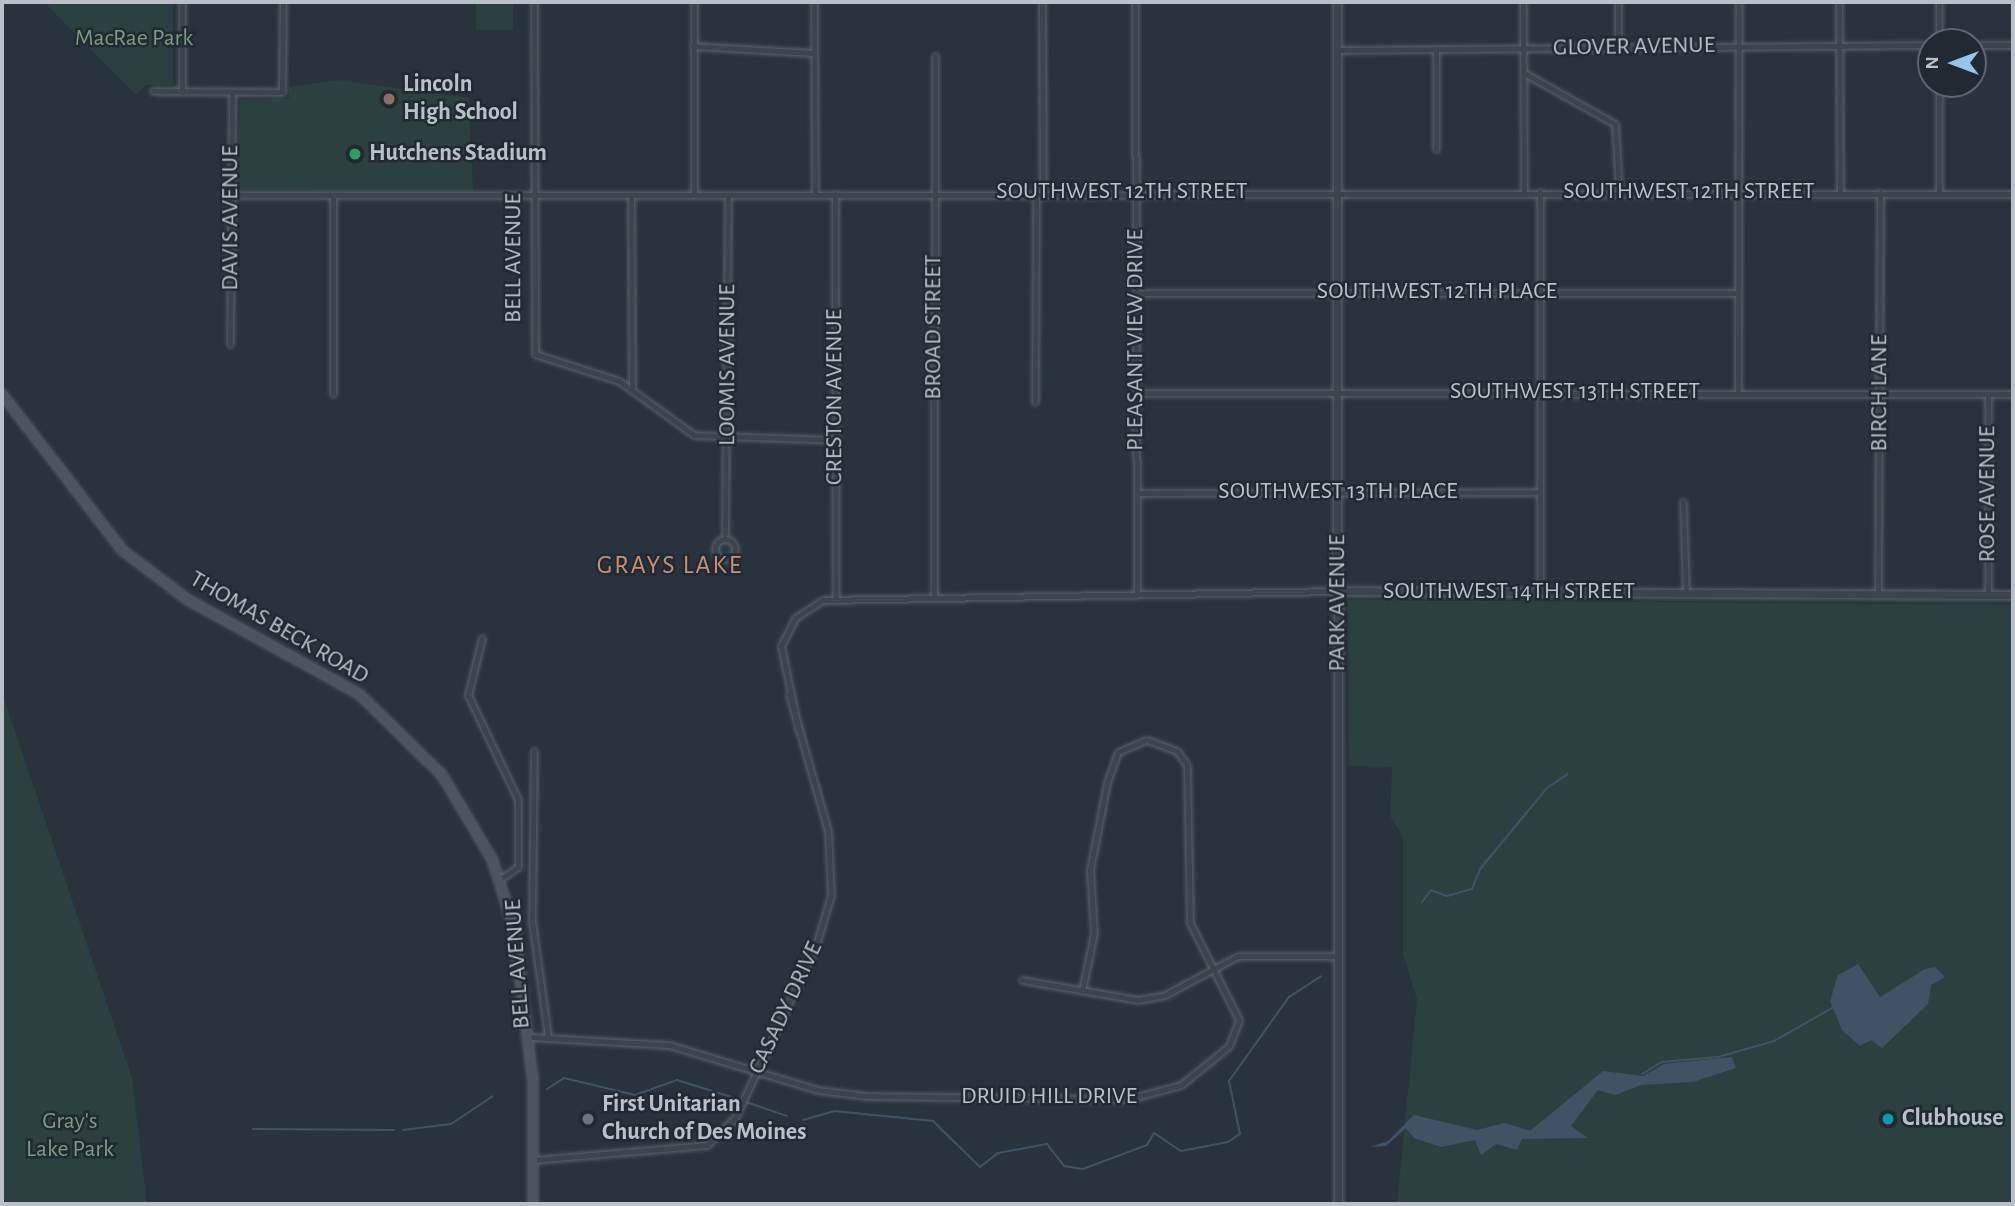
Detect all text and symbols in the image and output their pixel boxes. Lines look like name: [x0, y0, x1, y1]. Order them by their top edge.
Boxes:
park label: MacRae Park: [75, 25, 193, 53]
north arrow: [1917, 28, 1987, 98]
street label: GLOVER AVENUE: [1553, 31, 1715, 63]
text: N: [1923, 56, 1942, 70]
place label: Lincoln High School: [403, 71, 518, 127]
marker: Lincoln High School: [381, 91, 397, 107]
place label: Hutchens Stadium: [369, 140, 547, 168]
street label: DAVIS AVENUE: [217, 145, 245, 291]
marker: Hutchens Stadium: [347, 146, 363, 162]
street label: SOUTHWEST 12TH STREET: [996, 178, 1248, 206]
street label: SOUTHWEST 12TH STREET: [1563, 178, 1815, 206]
street label: BELL AVENUE: [500, 193, 528, 323]
street label: PLEASANT VIEW DRIVE: [1122, 229, 1150, 451]
street label: BROAD STREET: [920, 254, 948, 400]
street label: SOUTHWEST 12TH PLACE: [1317, 278, 1557, 306]
street label: LOOMIS AVENUE: [714, 284, 742, 446]
street label: CRESTON AVENUE: [821, 309, 849, 485]
street label: BIRCH LANE: [1866, 334, 1894, 452]
street label: SOUTHWEST 13TH STREET: [1450, 378, 1700, 406]
street label: ROSE AVENUE: [1974, 426, 2002, 562]
street label: SOUTHWEST 13TH PLACE: [1218, 478, 1458, 506]
street label: PARK AVENUE: [1324, 535, 1352, 671]
district label: GRAYS LAKE: [598, 550, 742, 582]
street label: THOMAS BECK ROAD: [184, 565, 374, 691]
street label: SOUTHWEST 14TH STREET: [1383, 578, 1635, 606]
street label: BELL AVENUE: [499, 898, 537, 1030]
street label: CASADY DRIVE: [743, 937, 829, 1079]
street label: DRUID HILL DRIVE: [961, 1083, 1137, 1111]
place label: First Unitarian Church of Des Moines: [602, 1091, 806, 1147]
place label: Clubhouse: [1902, 1105, 2004, 1133]
park label: Gray's Lake Park: [26, 1108, 114, 1164]
marker: First Unitarian Church of Des Moines: [580, 1111, 596, 1127]
marker: Clubhouse: [1880, 1111, 1896, 1127]

